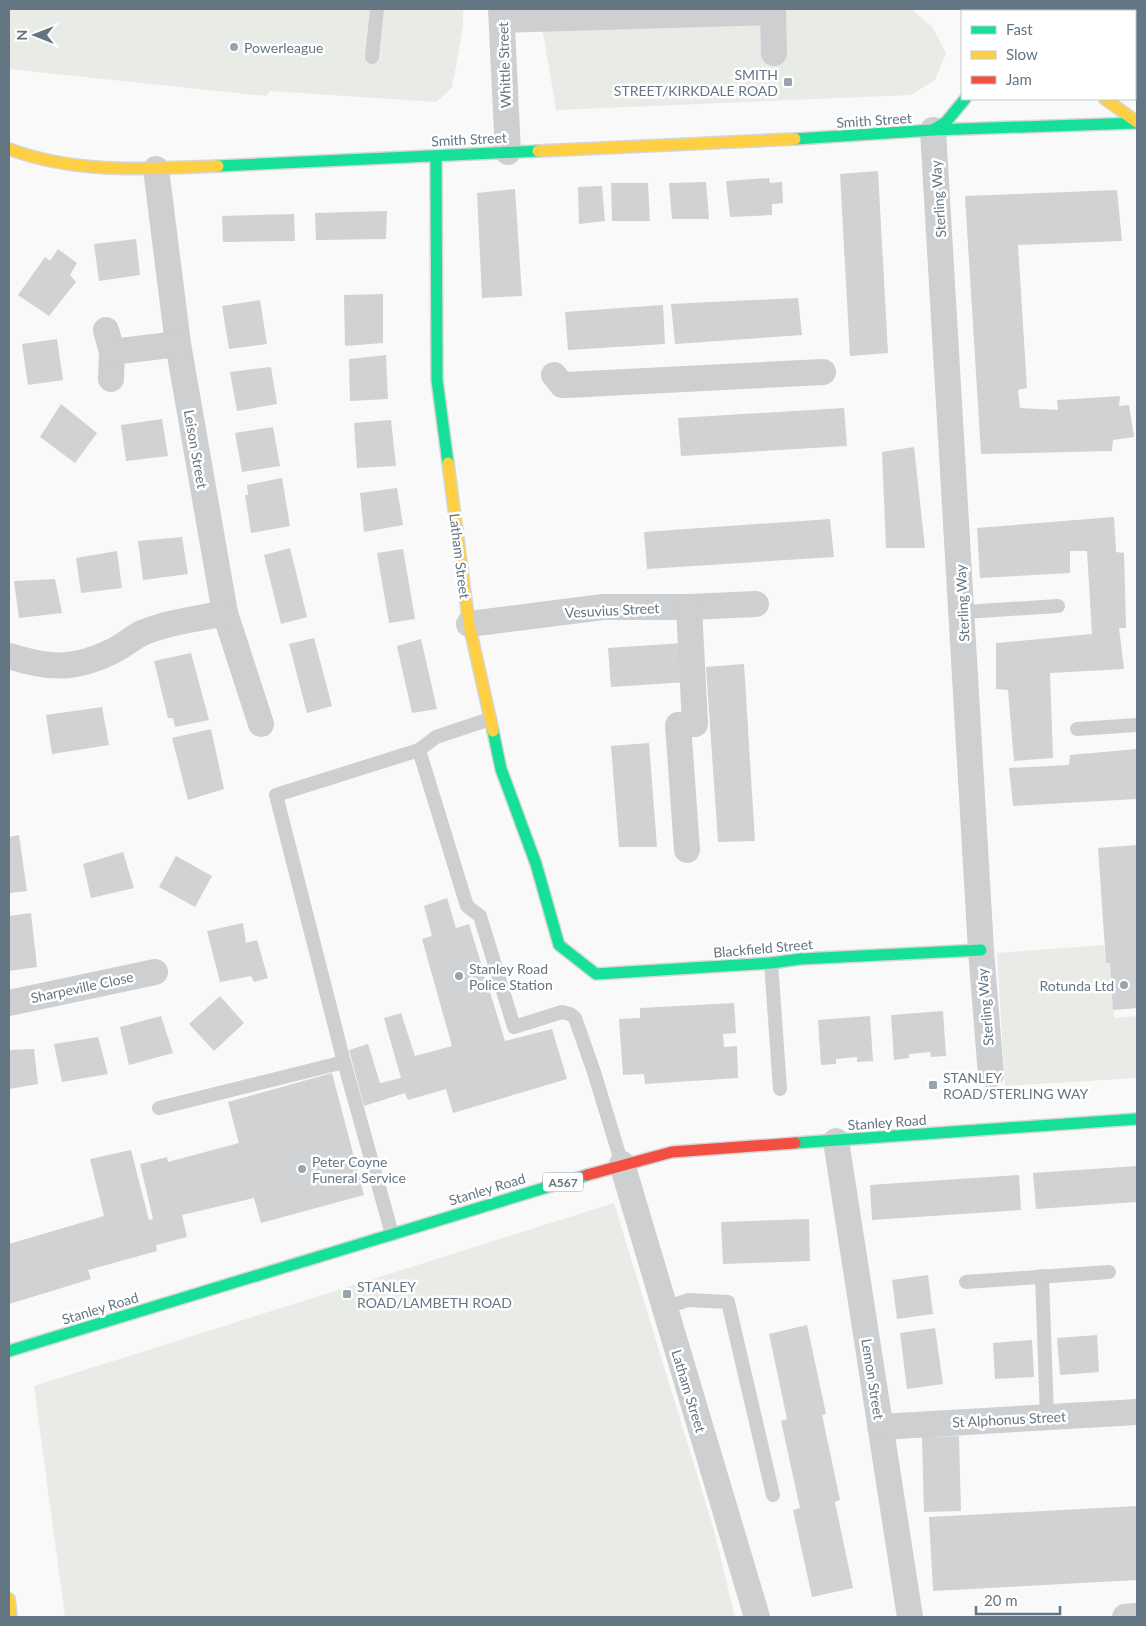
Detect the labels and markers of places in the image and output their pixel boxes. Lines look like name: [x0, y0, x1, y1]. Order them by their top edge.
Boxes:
place label: Powerleague: [244, 39, 323, 56]
marker: Powerleague: [228, 41, 240, 53]
place label: SMITH STREET/KIRKDALE ROAD: [614, 66, 778, 99]
marker: SMITH STREET/KIRKDALE ROAD: [782, 76, 794, 88]
place label: Stanley Road Police Station: [469, 960, 553, 993]
marker: Stanley Road Police Station: [453, 970, 465, 982]
place label: Rotunda Ltd: [1039, 977, 1114, 994]
marker: Rotunda Ltd: [1118, 979, 1130, 991]
place label: STANLEY ROAD/STERLING WAY: [943, 1069, 1088, 1102]
marker: STANLEY ROAD/STERLING WAY: [927, 1079, 939, 1091]
place label: Peter Coyne Funeral Service: [312, 1153, 406, 1186]
marker: Peter Coyne Funeral Service: [296, 1163, 308, 1175]
place label: STANLEY ROAD/LAMBETH ROAD: [357, 1278, 512, 1311]
marker: STANLEY ROAD/LAMBETH ROAD: [341, 1288, 353, 1300]

